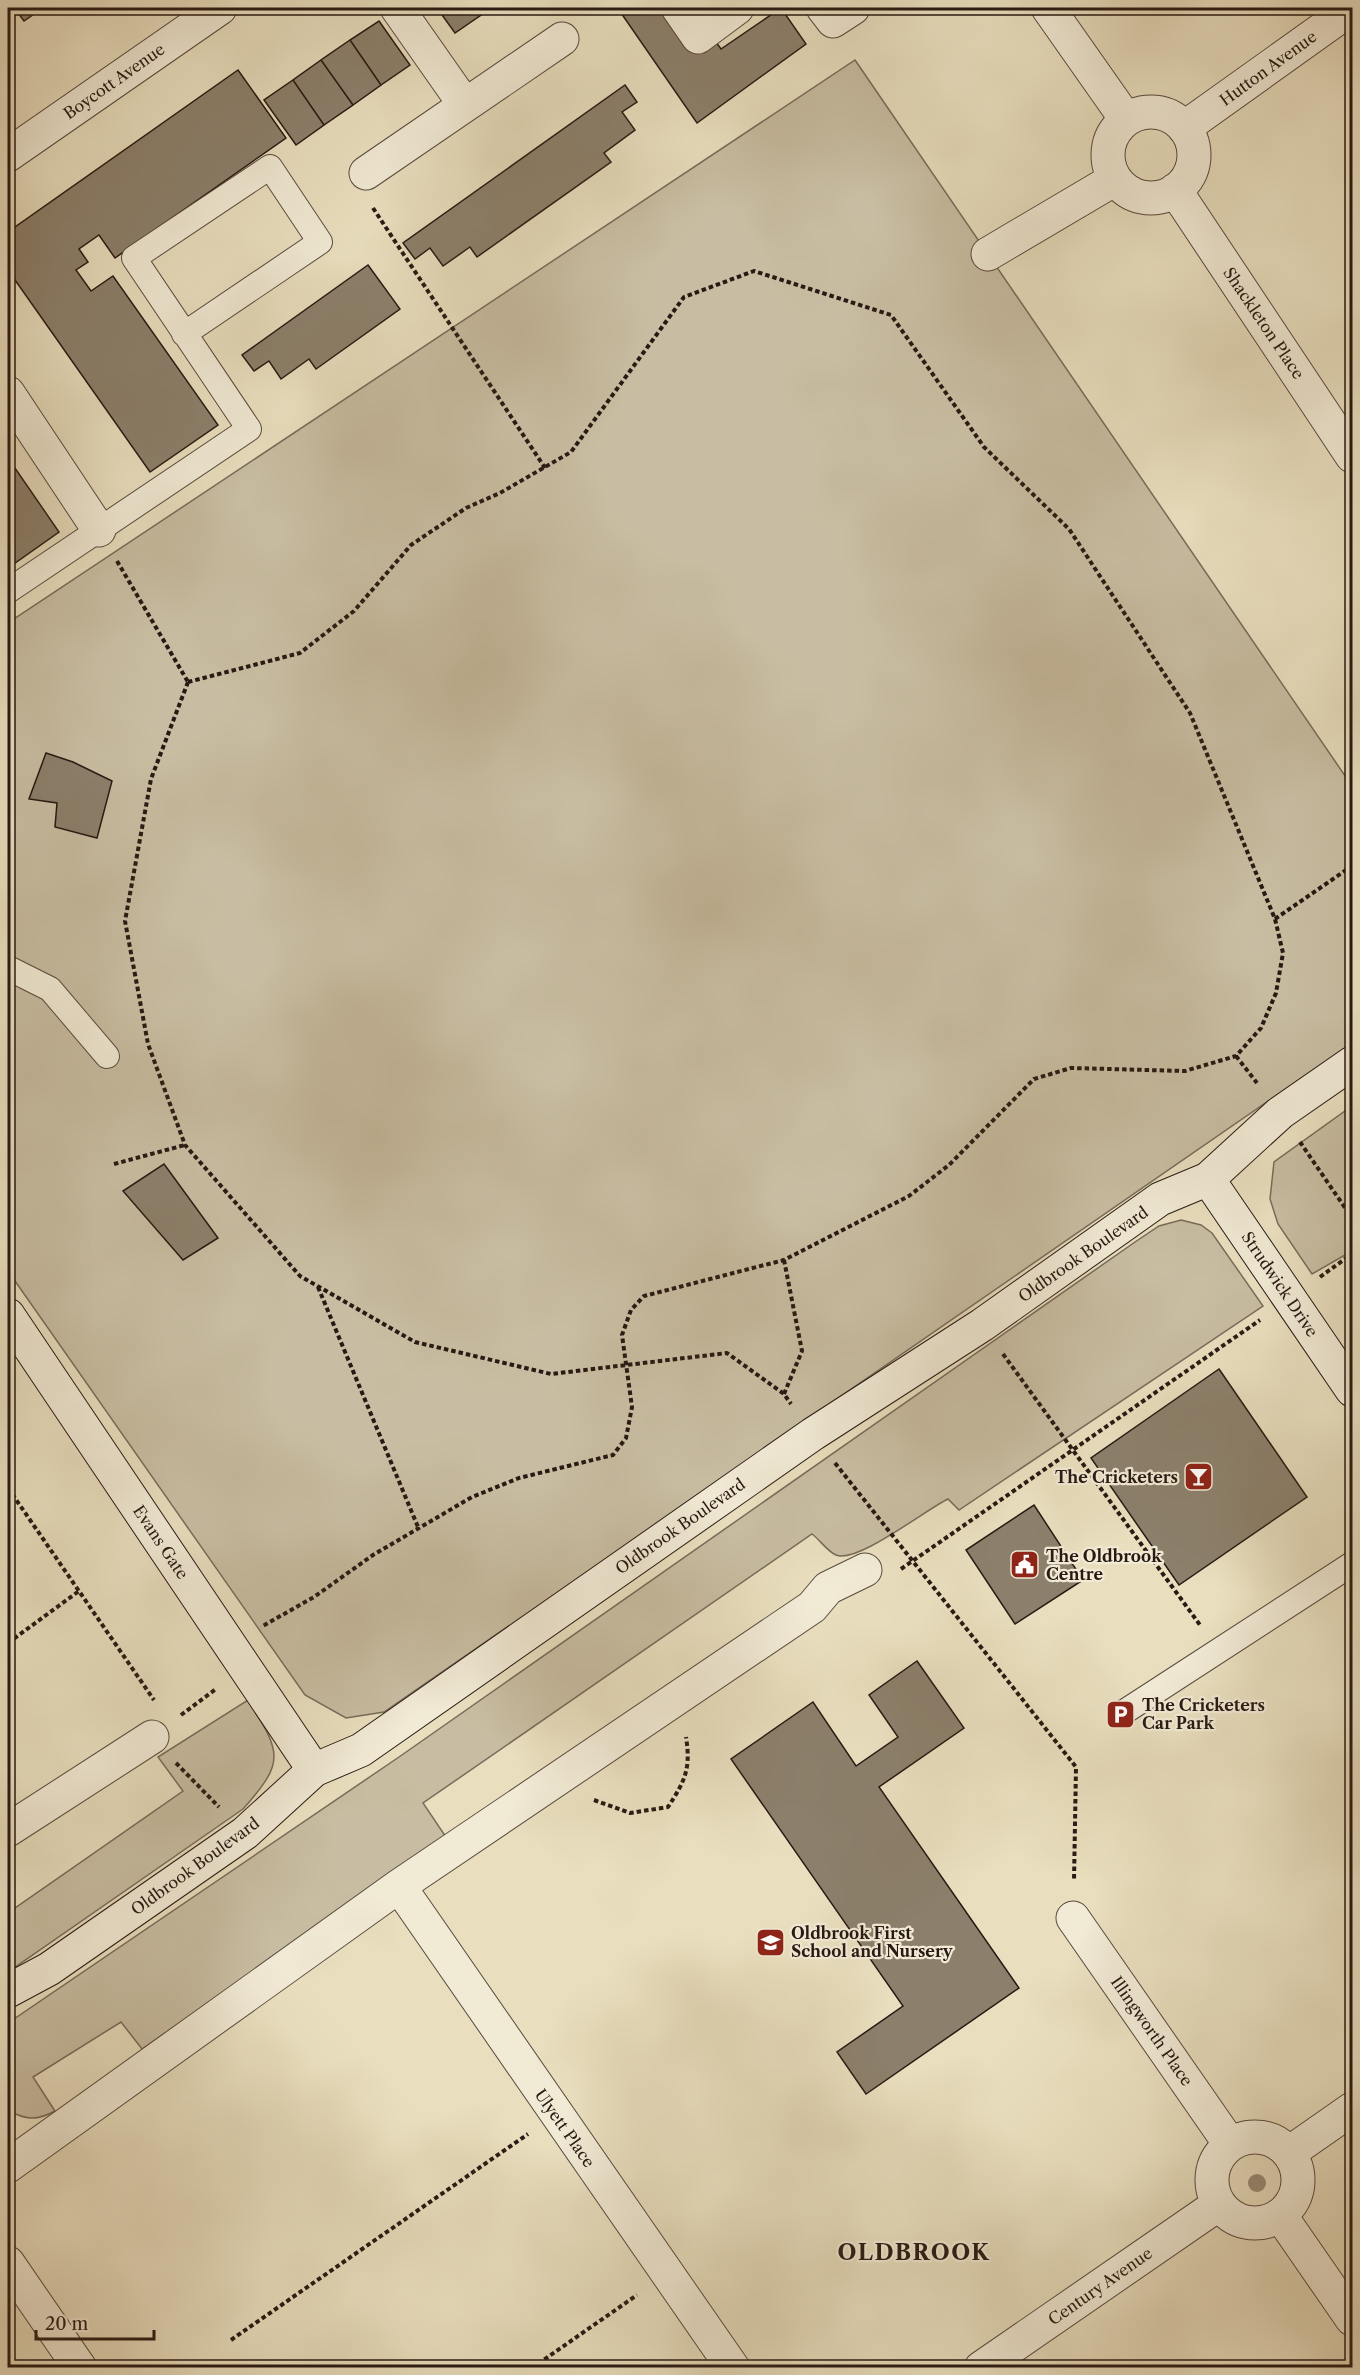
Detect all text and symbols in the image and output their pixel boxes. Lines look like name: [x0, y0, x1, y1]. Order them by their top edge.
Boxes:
street label: Hutton Avenue: [1216, 26, 1320, 110]
street label: Boycott Avenue: [60, 39, 169, 123]
street label: Shackleton Place: [1219, 263, 1309, 383]
street label: Oldbrook Boulevard: [1014, 1202, 1152, 1306]
street label: Strudwick Drive: [1237, 1228, 1323, 1340]
bar icon: The Cricketers: [1183, 1461, 1215, 1493]
place label: The Cricketers: [1055, 1467, 1178, 1487]
street label: Oldbrook Boulevard: [611, 1474, 749, 1578]
street label: Evans Gate: [129, 1501, 193, 1583]
place label: The Oldbrook Centre: [1046, 1546, 1162, 1584]
public building icon: The Oldbrook Centre: [1009, 1549, 1041, 1581]
place label: The Cricketers Car Park: [1142, 1695, 1265, 1733]
parking icon: The Cricketers Car Park: [1105, 1698, 1137, 1730]
street label: Oldbrook Boulevard: [127, 1813, 263, 1919]
place label: Oldbrook First School and Nursery: [791, 1923, 954, 1961]
school or university icon: Oldbrook First School and Nursery: [754, 1926, 786, 1958]
street label: Illingworth Place: [1107, 1972, 1197, 2090]
street label: Ulyett Place: [531, 2085, 599, 2171]
district label: OLDBROOK: [838, 2239, 990, 2266]
street label: Century Avenue: [1044, 2243, 1156, 2329]
scale bar: [36, 2303, 154, 2341]
text: 20 m: [45, 2313, 89, 2335]

